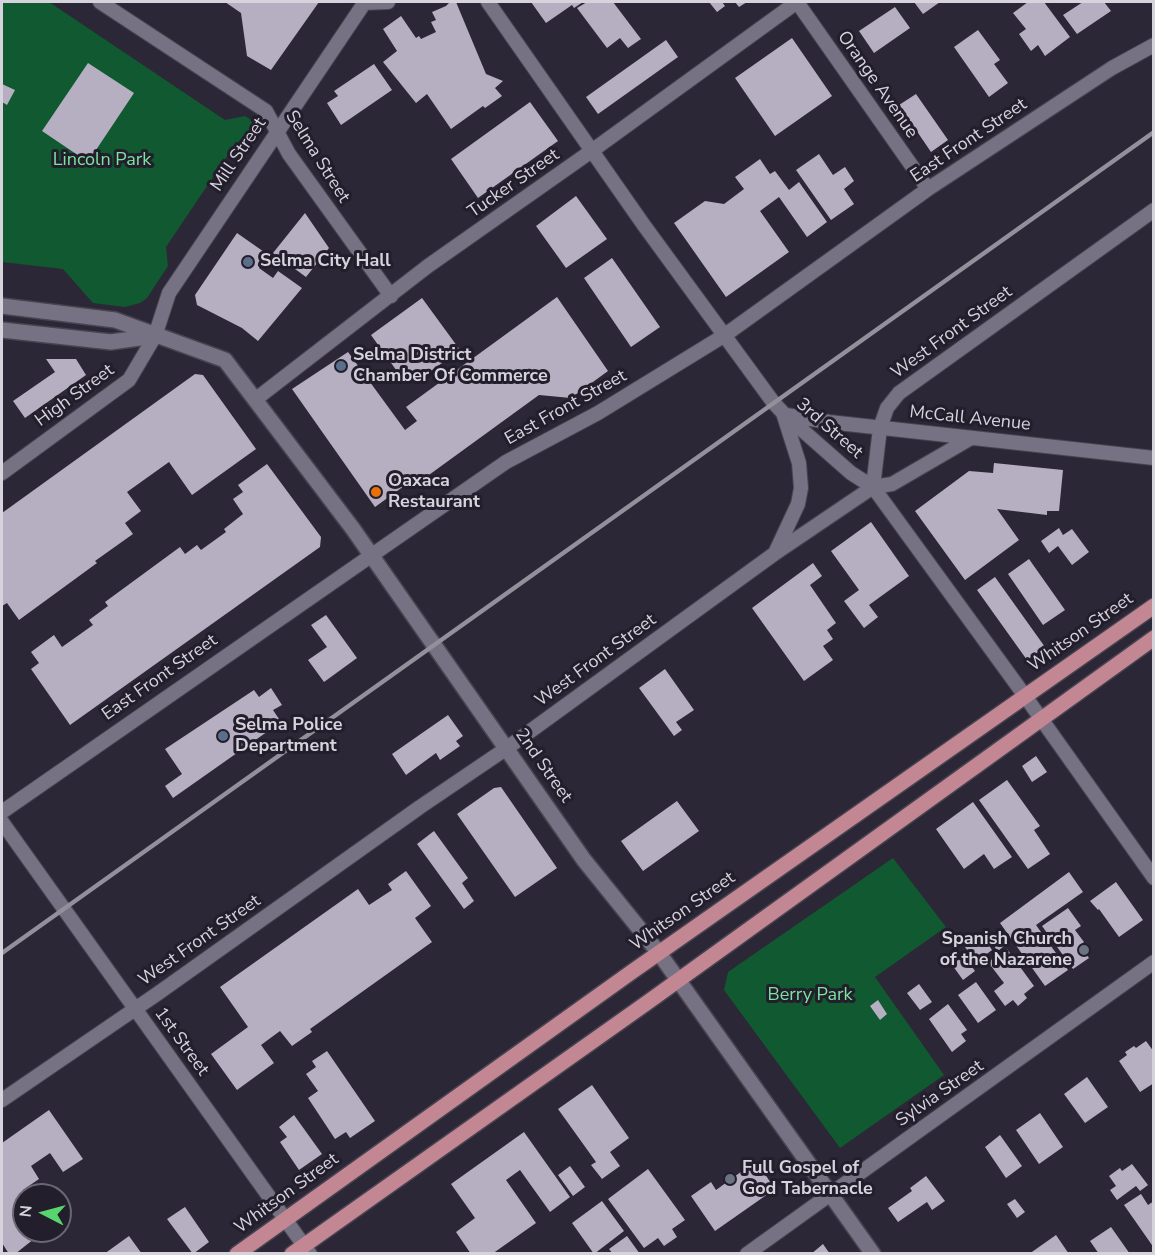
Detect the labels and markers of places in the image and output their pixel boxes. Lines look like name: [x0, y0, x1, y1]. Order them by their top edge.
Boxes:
place label: Selma City Hall: [260, 251, 391, 273]
marker: Selma City Hall: [241, 255, 255, 269]
place label: Selma District Chamber Of Commerce: [353, 345, 548, 388]
marker: Selma District Chamber Of Commerce: [334, 359, 348, 373]
place label: Oaxaca Restaurant: [388, 471, 480, 514]
marker: Oaxaca Restaurant: [369, 485, 383, 499]
place label: Selma Police Department: [235, 715, 342, 758]
marker: Selma Police Department: [216, 729, 230, 743]
place label: Spanish Church of the Nazarene: [940, 929, 1072, 972]
marker: Spanish Church of the Nazarene: [1077, 943, 1091, 957]
place label: Full Gospel of God Tabernacle: [742, 1158, 873, 1200]
marker: Full Gospel of God Tabernacle: [723, 1172, 737, 1186]

